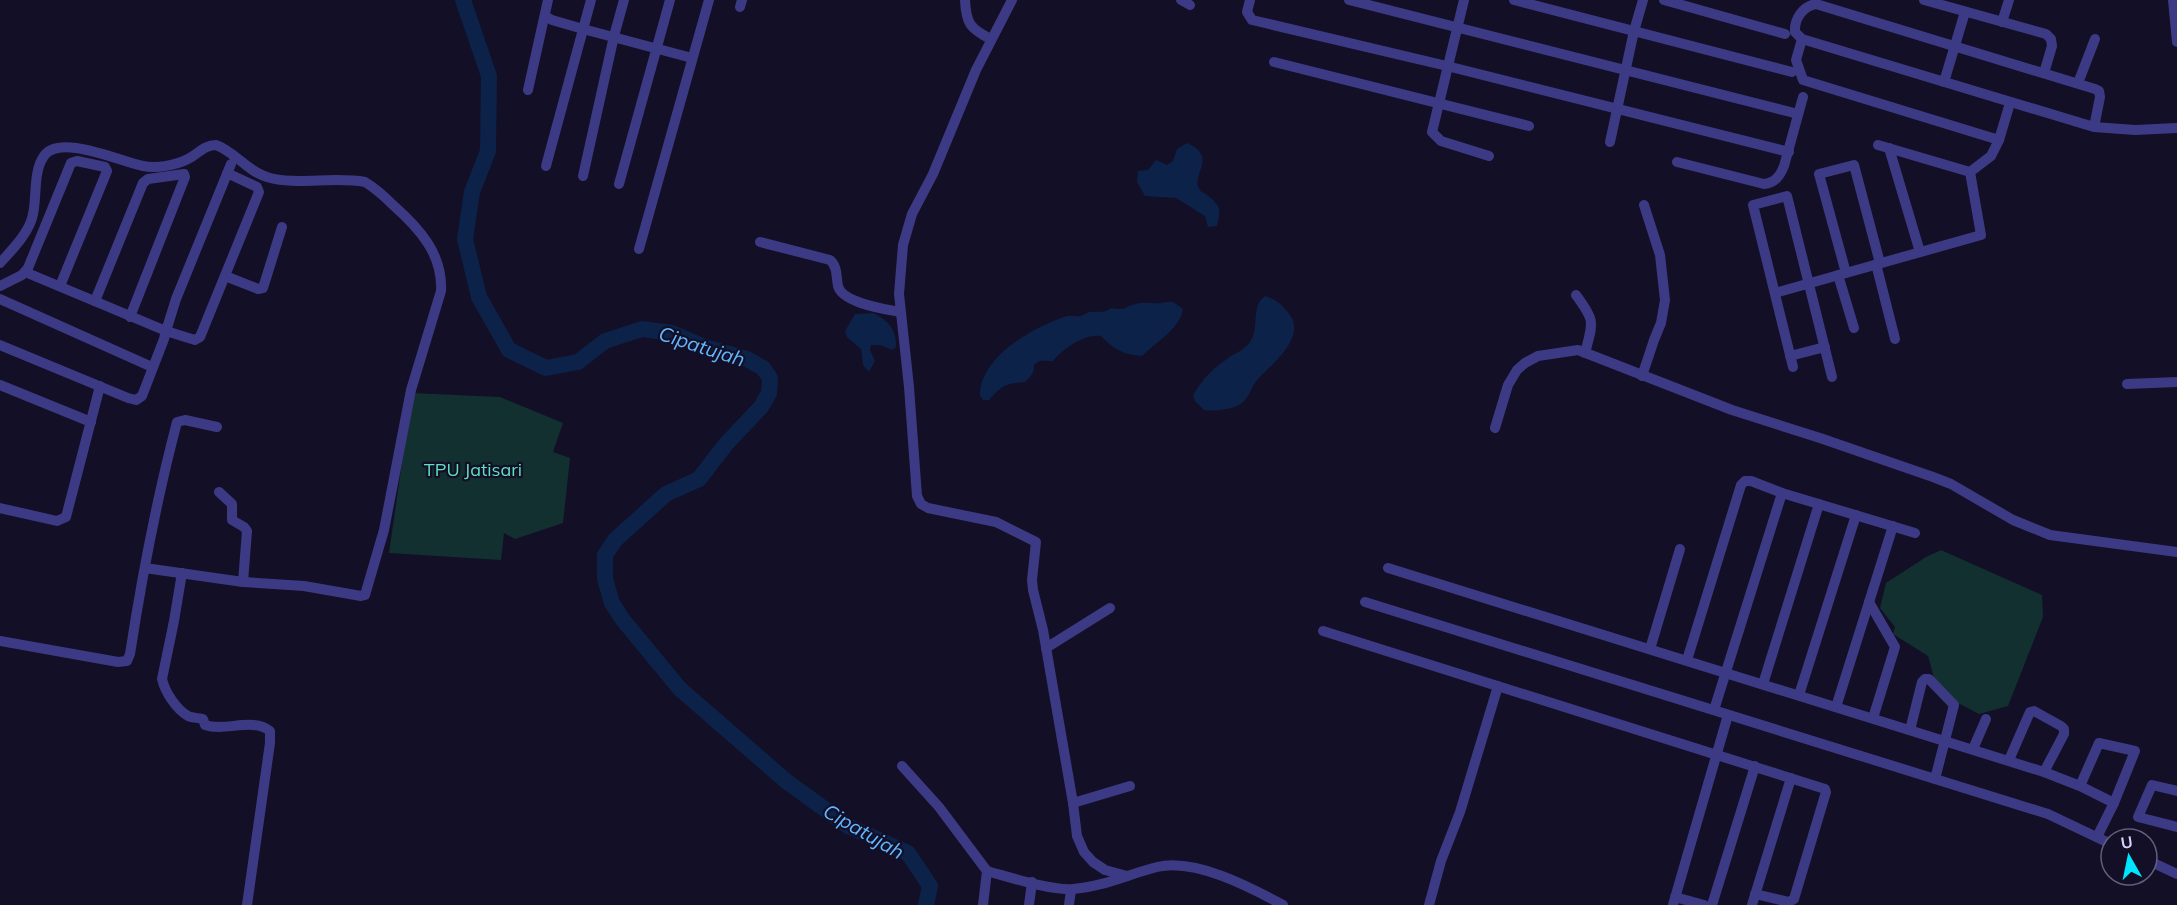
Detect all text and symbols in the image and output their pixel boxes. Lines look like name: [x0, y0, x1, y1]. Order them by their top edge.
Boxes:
water label: Cipatujah: [656, 320, 748, 372]
park label: TPU Jatisari: [424, 458, 522, 481]
water label: Cipatujah: [819, 798, 909, 864]
north arrow: [2099, 827, 2159, 887]
text: U: [2119, 831, 2134, 853]

